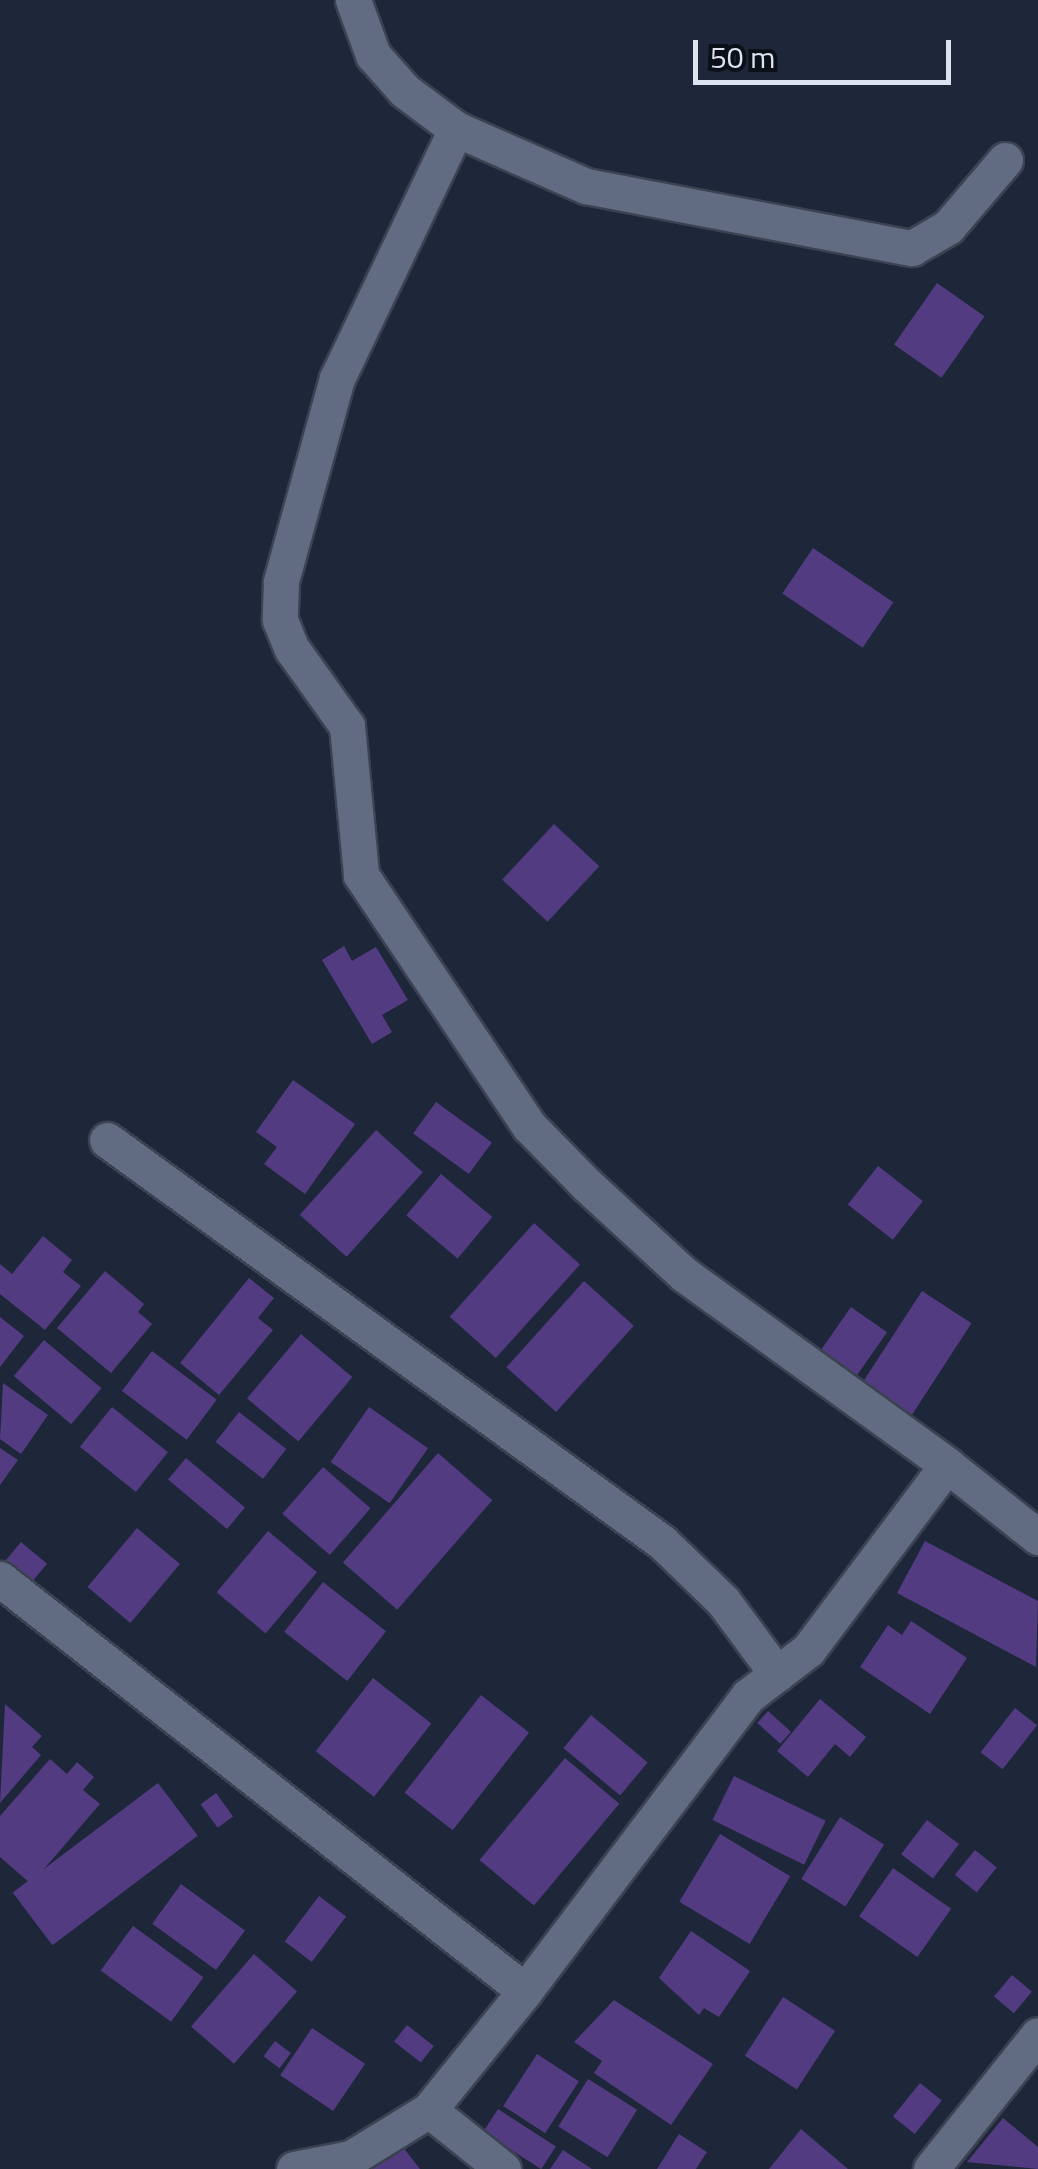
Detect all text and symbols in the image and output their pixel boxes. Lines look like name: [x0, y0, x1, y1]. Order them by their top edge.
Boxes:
scale bar: [698, 20, 956, 82]
text: 50 m: [710, 34, 775, 80]

